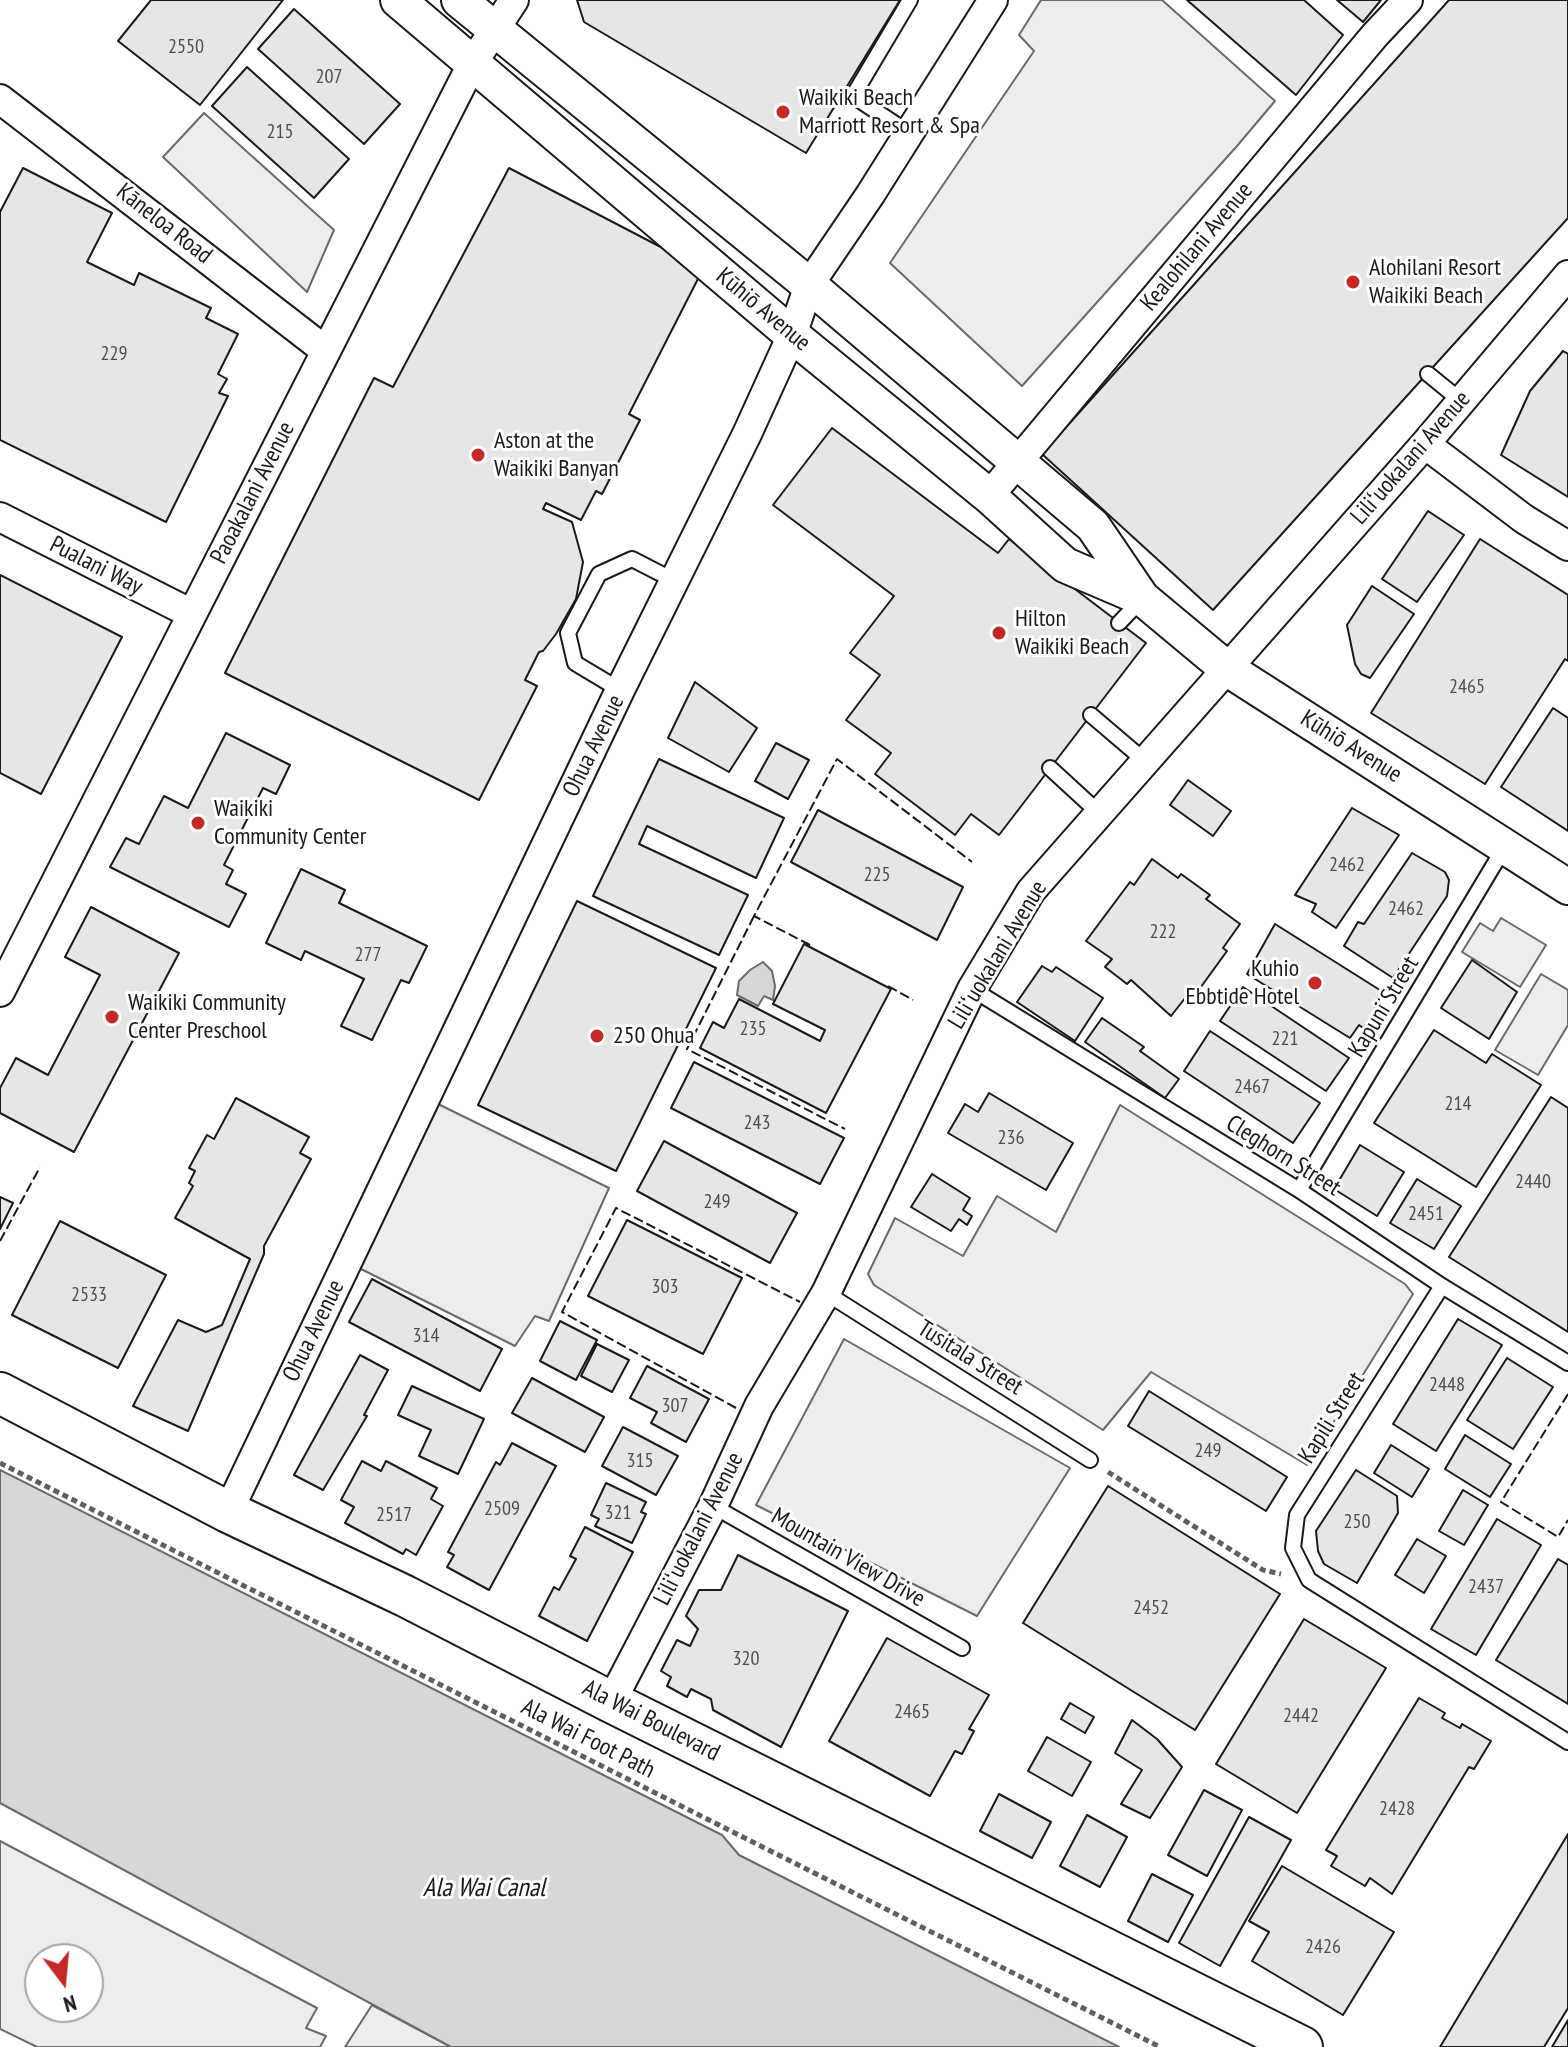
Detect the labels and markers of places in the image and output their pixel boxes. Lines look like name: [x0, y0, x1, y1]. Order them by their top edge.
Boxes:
place label: Waikiki Beach Marriott Resort & Spa: [799, 84, 980, 140]
marker: Waikiki Beach Marriott Resort & Spa: [774, 103, 792, 121]
place label: Alohilani Resort Waikiki Beach: [1369, 254, 1501, 310]
marker: Alohilani Resort Waikiki Beach: [1344, 273, 1362, 291]
place label: Aston at the Waikiki Banyan: [494, 427, 619, 483]
marker: Aston at the Waikiki Banyan: [469, 446, 487, 464]
place label: Hilton Waikiki Beach: [1015, 605, 1129, 661]
marker: Hilton Waikiki Beach: [990, 624, 1008, 642]
place label: Waikiki Community Center: [214, 795, 366, 851]
marker: Waikiki Community Center: [189, 814, 207, 832]
place label: Kuhio Ebbtide Hotel: [1186, 955, 1299, 1011]
marker: Kuhio Ebbtide Hotel: [1306, 974, 1324, 992]
place label: Waikiki Community Center Preschool: [128, 989, 286, 1045]
marker: Waikiki Community Center Preschool: [103, 1008, 121, 1026]
place label: 250 Ohua: [613, 1022, 694, 1050]
marker: 250 Ohua: [588, 1027, 606, 1045]

